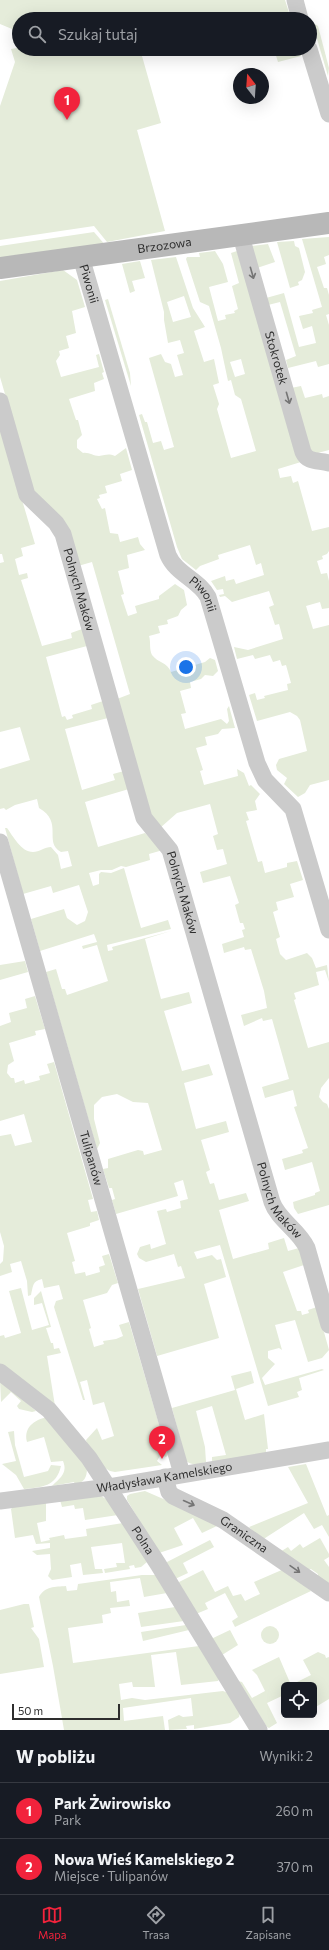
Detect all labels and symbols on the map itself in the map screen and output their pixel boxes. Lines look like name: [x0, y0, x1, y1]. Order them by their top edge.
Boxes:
north arrow: [233, 68, 269, 104]
pin: 1: [54, 87, 80, 120]
street label: Brzozowa: [136, 234, 192, 255]
street label: Piwonii: [77, 262, 102, 305]
one-way arrow: [249, 266, 256, 279]
street label: Stokrotek: [263, 330, 291, 387]
one-way arrow: [285, 391, 292, 404]
street label: Polnych Maków: [61, 546, 98, 633]
street label: Piwonii: [187, 573, 220, 613]
your location: [176, 657, 196, 677]
street label: Polnych Maków: [165, 849, 202, 936]
street label: Tulipanów: [77, 1129, 107, 1187]
street label: Polnych Maków: [255, 1160, 306, 1241]
pin: 2: [149, 1426, 175, 1459]
street label: Władysława Kamelskiego: [95, 1458, 233, 1495]
one-way arrow: [182, 1500, 194, 1507]
street label: Graniczna: [218, 1512, 271, 1555]
street label: Polna: [129, 1523, 158, 1557]
one-way arrow: [289, 1565, 300, 1573]
scale bar: [12, 1702, 120, 1721]

